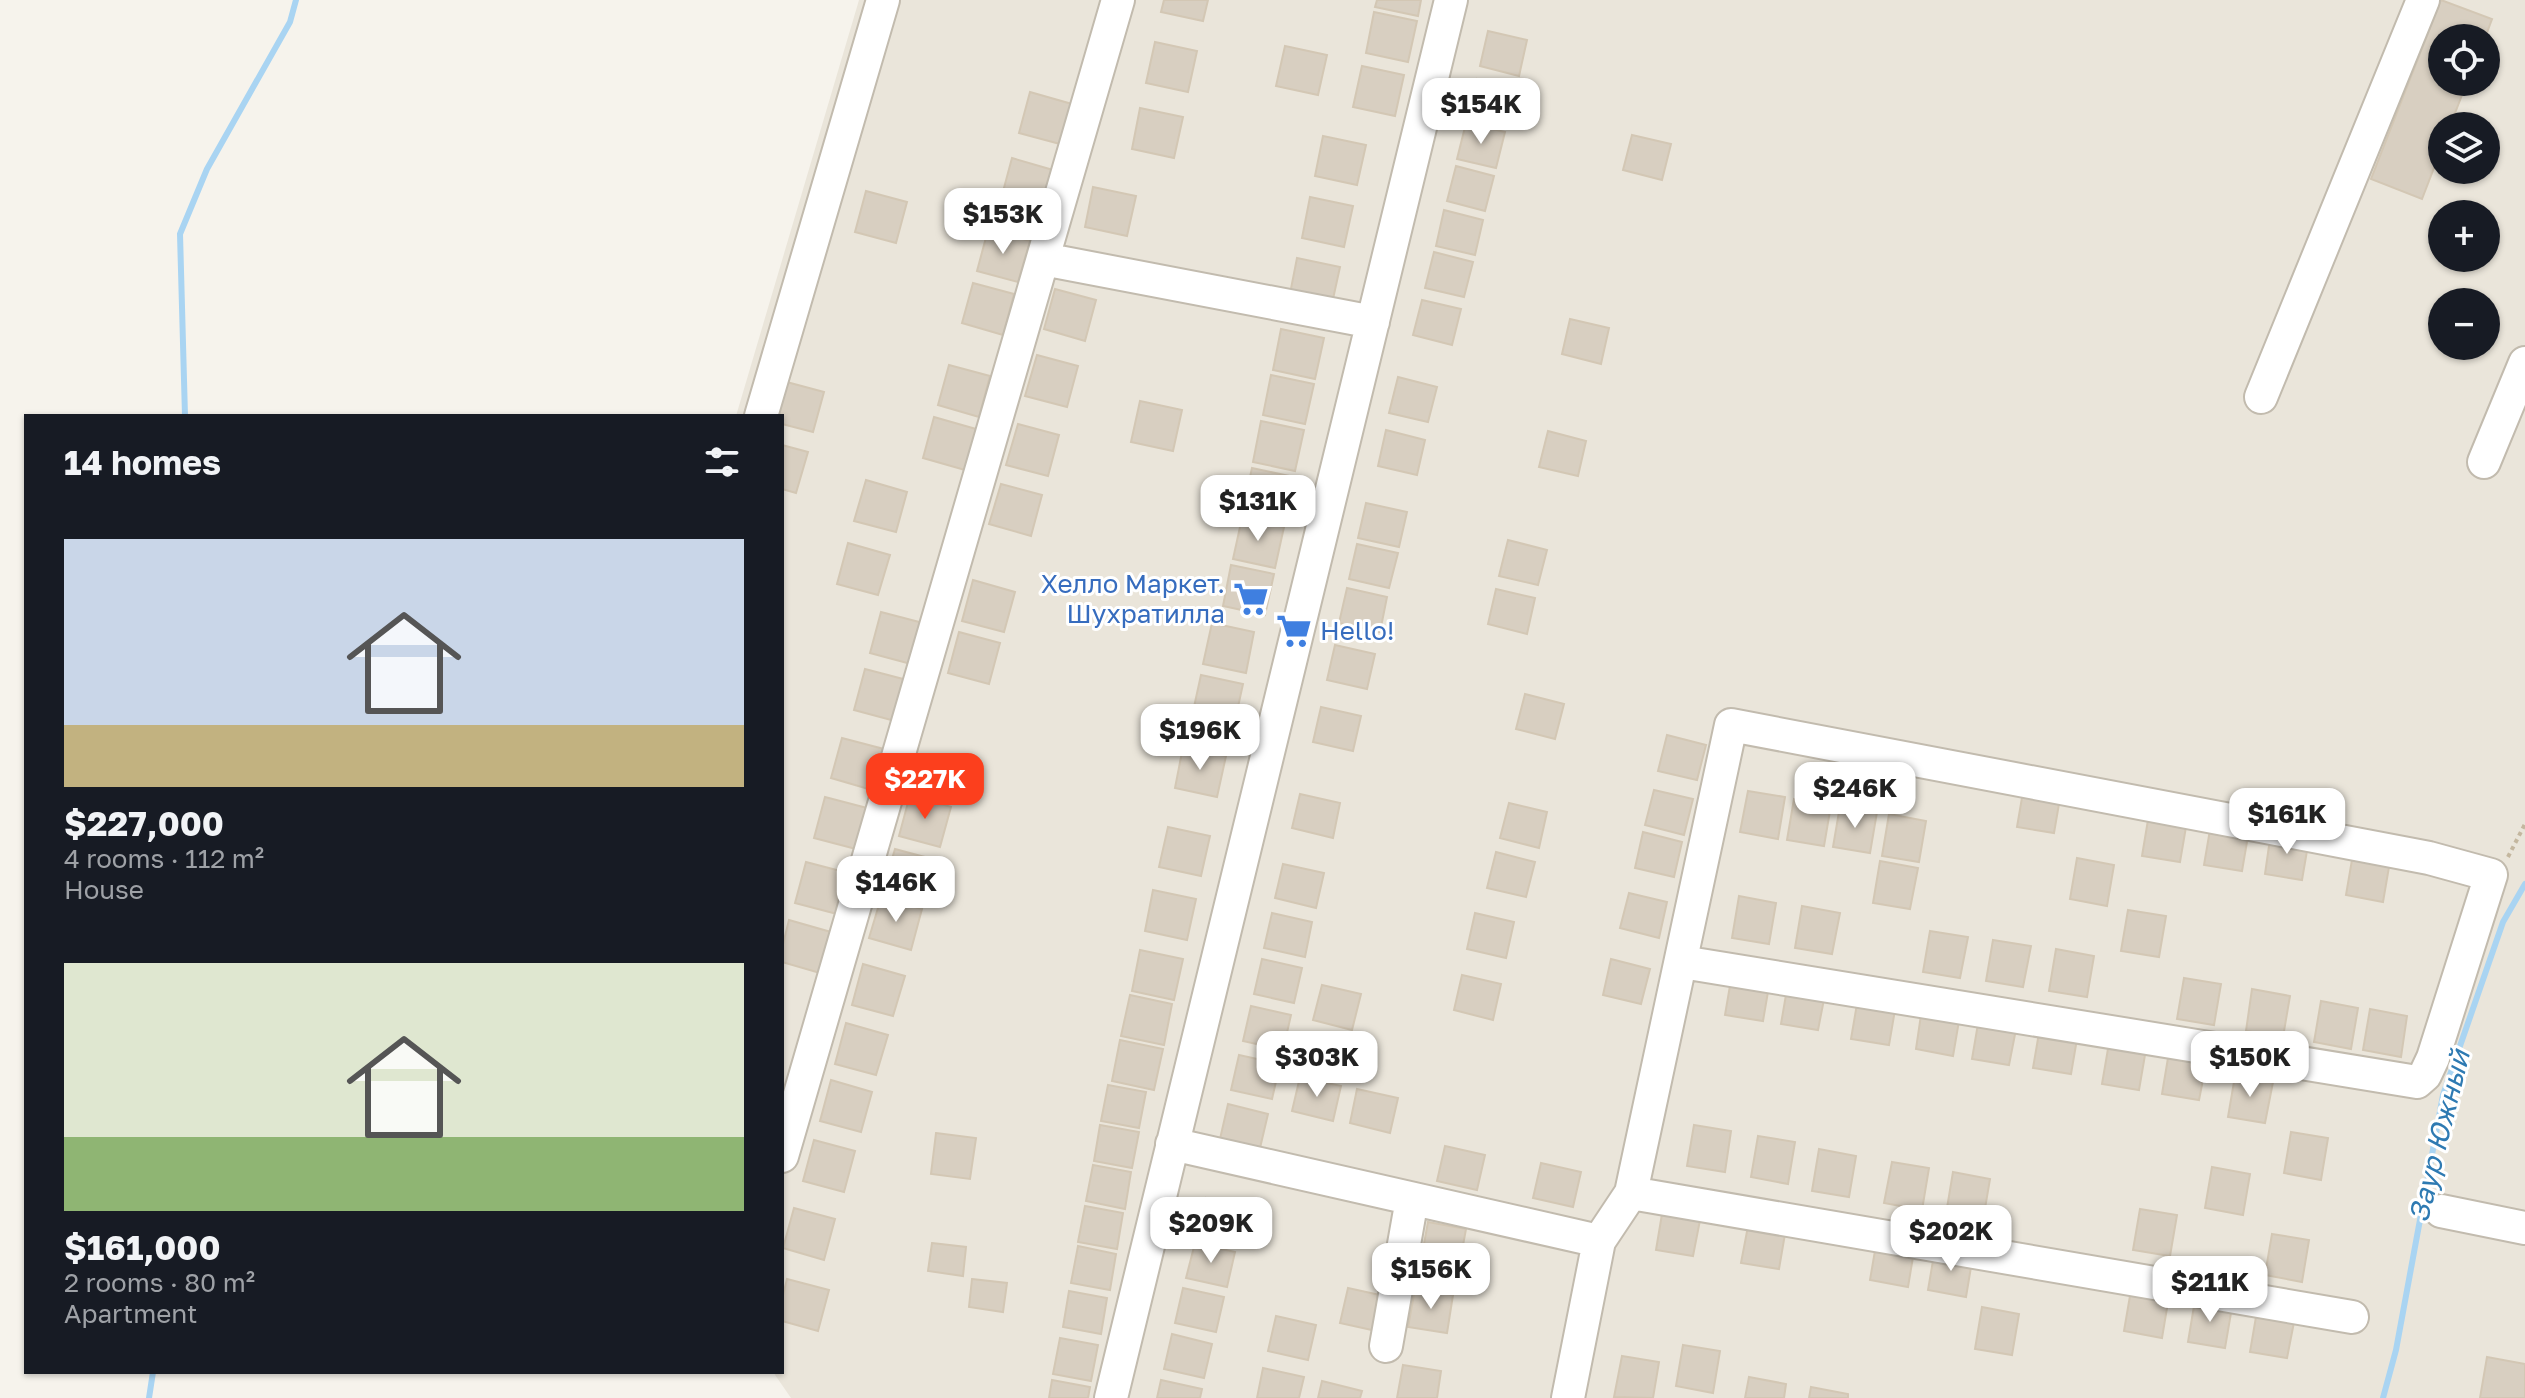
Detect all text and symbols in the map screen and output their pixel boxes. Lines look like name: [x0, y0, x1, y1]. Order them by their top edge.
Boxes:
map controls: [2428, 24, 2500, 360]
button: locate: [2428, 24, 2500, 96]
pin: $154K: [1425, 78, 1537, 146]
text: $154K: [1440, 88, 1522, 119]
button: layers: [2428, 112, 2500, 184]
pin: $153K: [947, 188, 1059, 256]
text: $153K: [962, 198, 1044, 229]
button: +: [2428, 200, 2500, 272]
button: −: [2428, 288, 2500, 360]
icon: filters: [700, 440, 744, 484]
text: 14 homes: [64, 442, 221, 482]
pin: $131K: [1202, 475, 1314, 543]
text: $131K: [1219, 485, 1297, 516]
place label: Хелло Маркет. Шухратилла: [1041, 568, 1225, 629]
supermarket icon: Хелло Маркет. Шухратилла: [1232, 580, 1270, 618]
icon: home: [332, 591, 476, 735]
supermarket icon: Hello!: [1275, 612, 1313, 650]
place label: Hello!: [1320, 615, 1395, 646]
pin: $196K: [1144, 704, 1256, 772]
text: $196K: [1159, 714, 1241, 745]
pin: $227K: [869, 753, 981, 821]
pin: $246K: [1799, 762, 1911, 830]
text: $227K: [884, 763, 966, 794]
text: $246K: [1813, 772, 1897, 803]
pin: $161K: [2231, 788, 2343, 856]
text: $161K: [2247, 798, 2327, 829]
text: $227,000: [64, 803, 224, 843]
text: 4 rooms · 112 m²: [64, 843, 264, 874]
pin: $146K: [840, 856, 952, 924]
text: $146K: [855, 866, 937, 897]
text: House: [64, 874, 144, 905]
icon: home: [332, 1015, 476, 1159]
pin: $303K: [1261, 1031, 1373, 1099]
pin: $150K: [2194, 1031, 2306, 1099]
text: $303K: [1275, 1041, 1359, 1072]
text: $150K: [2209, 1041, 2291, 1072]
water label: Заур Южный: [2401, 1044, 2476, 1225]
pin: $209K: [1155, 1197, 1267, 1265]
pin: $202K: [1895, 1205, 2007, 1273]
text: $209K: [1168, 1207, 1254, 1238]
text: $202K: [1909, 1215, 1993, 1246]
text: $161,000: [64, 1227, 221, 1267]
pin: $156K: [1375, 1243, 1487, 1311]
text: $156K: [1390, 1253, 1472, 1284]
pin: $211K: [2154, 1256, 2266, 1324]
text: $211K: [2171, 1266, 2249, 1297]
text: 2 rooms · 80 m²: [64, 1267, 255, 1298]
text: Apartment: [64, 1298, 197, 1329]

